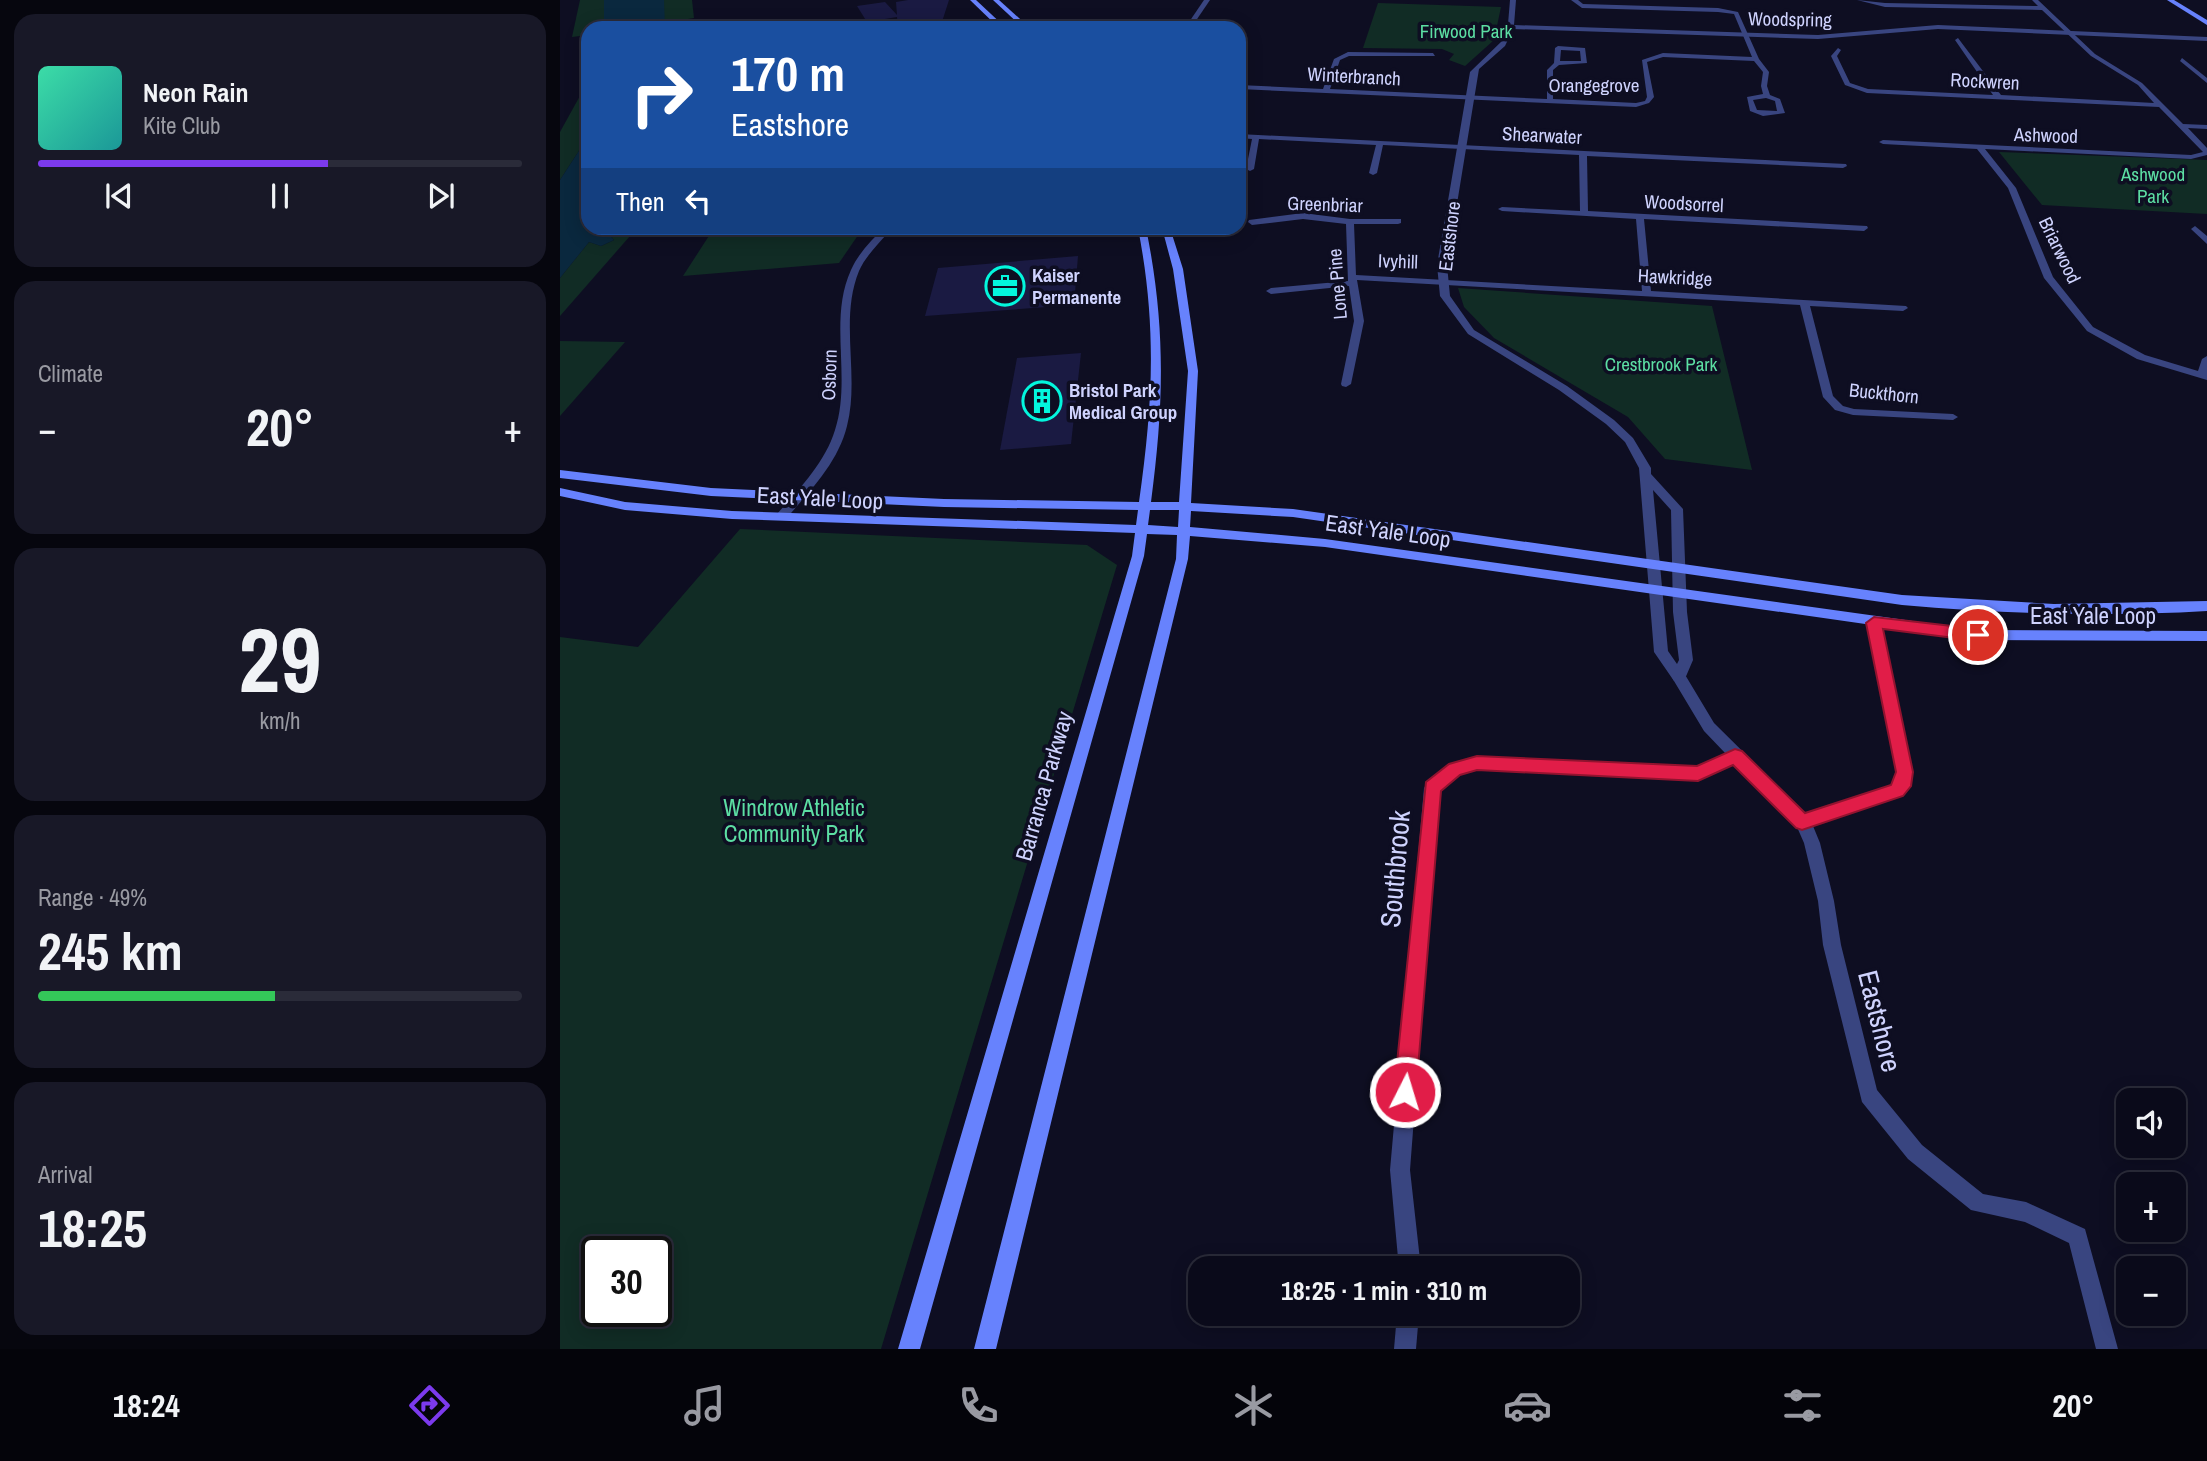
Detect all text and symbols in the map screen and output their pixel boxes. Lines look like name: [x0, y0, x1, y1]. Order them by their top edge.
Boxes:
street label: Woodspring: [1748, 5, 1832, 33]
park label: Firwood Park: [1420, 18, 1513, 44]
text: 170 m: [731, 40, 845, 106]
icon: right: [616, 49, 707, 140]
street label: Winterbranch: [1307, 61, 1401, 91]
street label: Rockwren: [1950, 66, 2020, 96]
street label: Orangegrove: [1549, 72, 1639, 98]
text: Neon Rain: [143, 75, 248, 110]
text: Eastshore: [731, 103, 849, 146]
text: Kite Club: [143, 110, 221, 141]
street label: Shearwater: [1502, 120, 1583, 150]
street label: Ashwood: [2013, 121, 2078, 149]
park label: Ashwood Park: [2120, 161, 2185, 209]
icon: previous: [100, 177, 138, 215]
icon: pause: [261, 177, 299, 215]
icon: next: [422, 177, 460, 215]
icon: left: [679, 182, 717, 220]
text: Then: [616, 184, 665, 219]
street label: Woodsorrel: [1644, 188, 1724, 218]
street label: Greenbriar: [1287, 190, 1364, 218]
street label: Eastshore: [1432, 200, 1466, 272]
street label: Briarwood: [2033, 212, 2087, 288]
street label: Lone Pine: [1321, 247, 1353, 321]
street label: Ivyhill: [1378, 247, 1418, 275]
place label: Kaiser Permanente: [1032, 262, 1122, 310]
street label: Hawkridge: [1637, 262, 1713, 292]
office icon: Kaiser Permanente: [984, 265, 1026, 307]
street label: Osborn: [815, 349, 843, 401]
park label: Crestbrook Park: [1605, 351, 1717, 377]
text: Climate: [38, 358, 103, 389]
street label: Buckthorn: [1848, 376, 1920, 410]
place label: Bristol Park Medical Group: [1069, 377, 1177, 425]
building icon: Bristol Park Medical Group: [1021, 380, 1063, 422]
text: 20°: [246, 392, 314, 462]
text: −: [38, 403, 56, 454]
text: +: [504, 403, 522, 454]
street label: East Yale Loop: [756, 479, 884, 516]
street label: East Yale Loop: [1323, 506, 1453, 555]
text: 29: [239, 598, 322, 720]
street label: East Yale Loop: [2030, 600, 2156, 631]
pin: [1948, 605, 2008, 665]
icon: arrive: [1959, 616, 1997, 654]
text: km/h: [260, 705, 300, 736]
street label: Barranca Parkway: [1007, 707, 1080, 864]
park label: Windrow Athletic Community Park: [723, 792, 865, 849]
street label: Southbrook: [1371, 808, 1419, 929]
text: Range · 49%: [38, 882, 147, 913]
text: 245 km: [38, 916, 183, 986]
street label: Eastshore: [1849, 966, 1911, 1076]
position arrow: [1368, 1055, 1442, 1129]
map controls: [2116, 1088, 2186, 1326]
button: sound: [2116, 1088, 2186, 1158]
text: Arrival: [38, 1159, 93, 1190]
button: +: [2116, 1172, 2186, 1242]
text: 18:25: [38, 1193, 147, 1263]
speed limit sign: 30: [581, 1236, 672, 1327]
button: −: [2116, 1256, 2186, 1326]
text: 18:25 · 1 min · 310 m: [1281, 1273, 1487, 1308]
icon: directions: [405, 1381, 454, 1430]
icon: music: [680, 1381, 729, 1430]
icon: phone: [954, 1381, 1003, 1430]
icon: climate: [1229, 1381, 1278, 1430]
icon: car: [1503, 1381, 1552, 1430]
icon: filters: [1778, 1381, 1827, 1430]
text: 18:24: [113, 1384, 180, 1427]
text: 20°: [2052, 1384, 2094, 1427]

